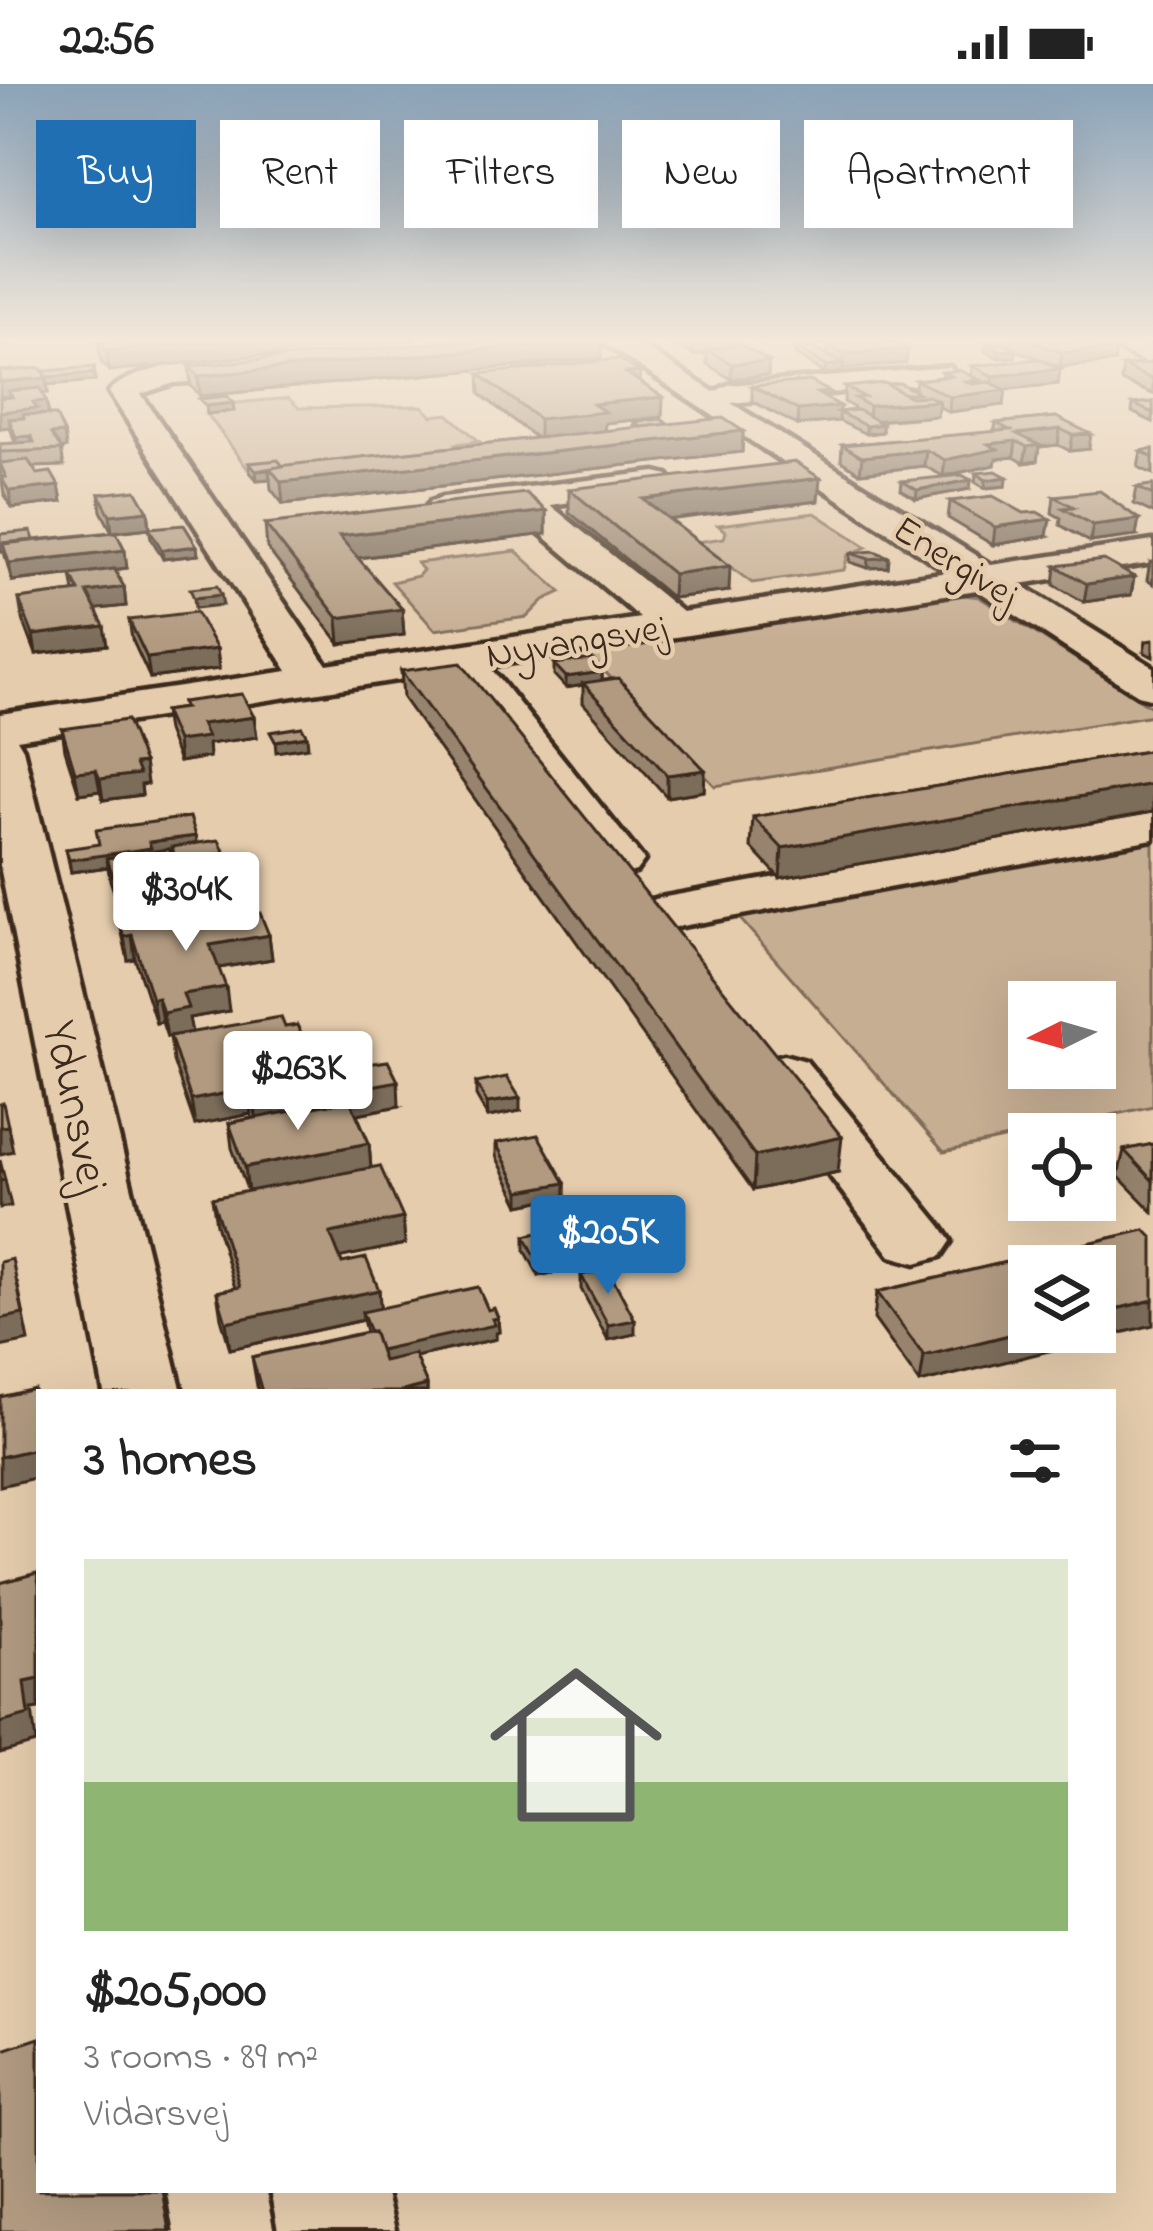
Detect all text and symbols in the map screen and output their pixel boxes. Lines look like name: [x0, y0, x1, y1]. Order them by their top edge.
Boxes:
text: 22:56: [60, 9, 154, 75]
chip: Buy: [36, 120, 196, 228]
chip: Rent: [220, 120, 380, 228]
chip: Filters: [404, 120, 598, 228]
chip: New: [622, 120, 780, 228]
chip: Apartment: [804, 120, 1073, 228]
street label: Energivej: [881, 503, 1029, 625]
street label: Nyvangsvej: [482, 601, 672, 686]
pin: $304K: [102, 852, 270, 954]
text: $304K: [140, 862, 232, 919]
north arrow: [1008, 981, 1116, 1089]
map controls: [1008, 981, 1116, 1353]
street label: Ydunsvej: [22, 1015, 127, 1201]
pin: $263K: [214, 1031, 382, 1133]
text: $263K: [250, 1041, 346, 1098]
button: locate: [1008, 1113, 1116, 1221]
pin: $205K: [524, 1195, 692, 1297]
text: $205K: [557, 1205, 659, 1262]
button: layers: [1008, 1245, 1116, 1353]
text: 3 homes: [84, 1424, 257, 1499]
icon: filters: [1002, 1428, 1068, 1494]
icon: home: [468, 1637, 684, 1853]
text: $205,000: [84, 1955, 266, 2030]
text: 3 rooms · 89 m²: [84, 2030, 318, 2087]
text: Vidarsvej: [84, 2087, 228, 2144]

